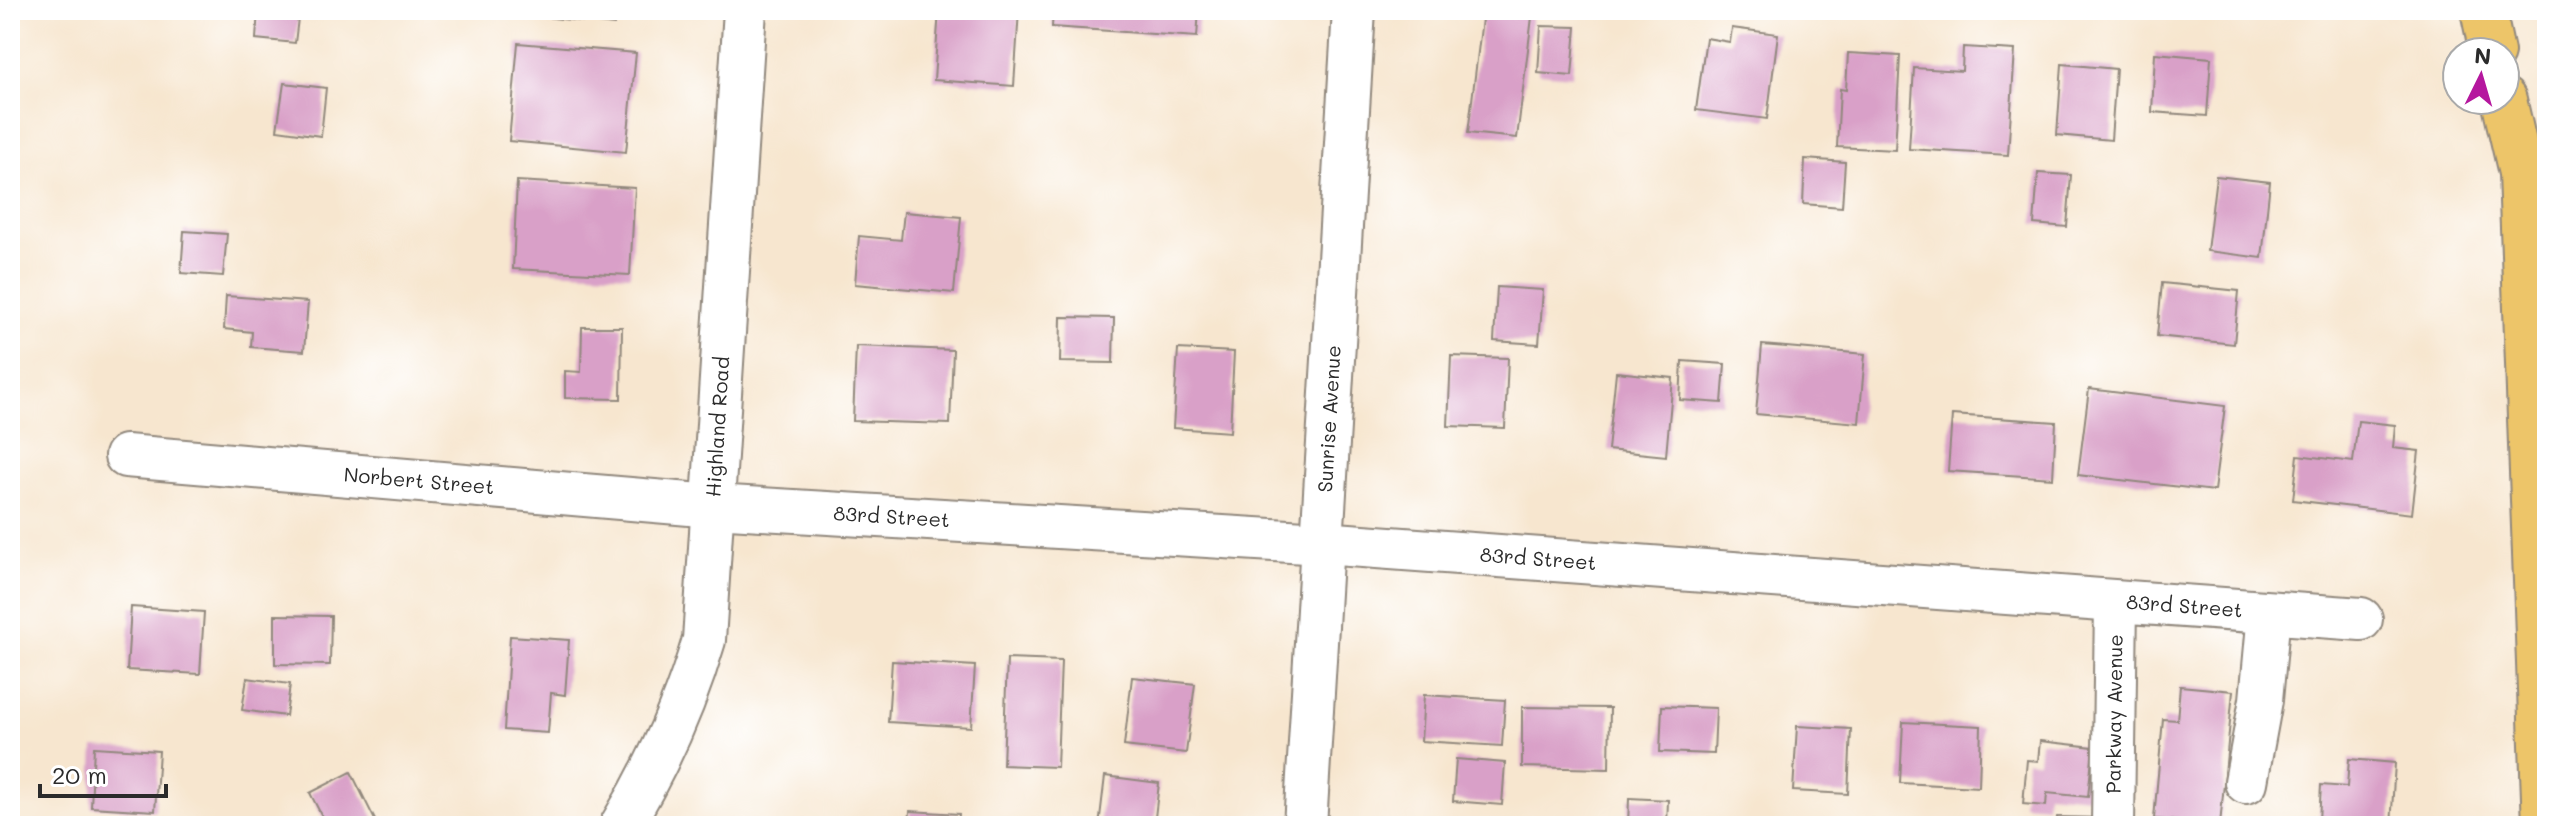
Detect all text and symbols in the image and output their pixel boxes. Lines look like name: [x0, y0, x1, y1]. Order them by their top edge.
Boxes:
north arrow: [2441, 36, 2521, 116]
text: N: [2473, 40, 2492, 71]
street label: Sunrise Avenue: [1311, 344, 1346, 493]
street label: Highland Road: [699, 356, 734, 498]
street label: Norbert Street: [343, 461, 495, 499]
street label: 83rd Street: [833, 499, 951, 532]
street label: 83rd Street: [1479, 541, 1597, 575]
street label: 83rd Street: [2125, 588, 2244, 622]
street label: Parkway Avenue: [2099, 634, 2128, 794]
scale bar: [40, 748, 166, 798]
text: 20 m: [52, 759, 107, 790]

